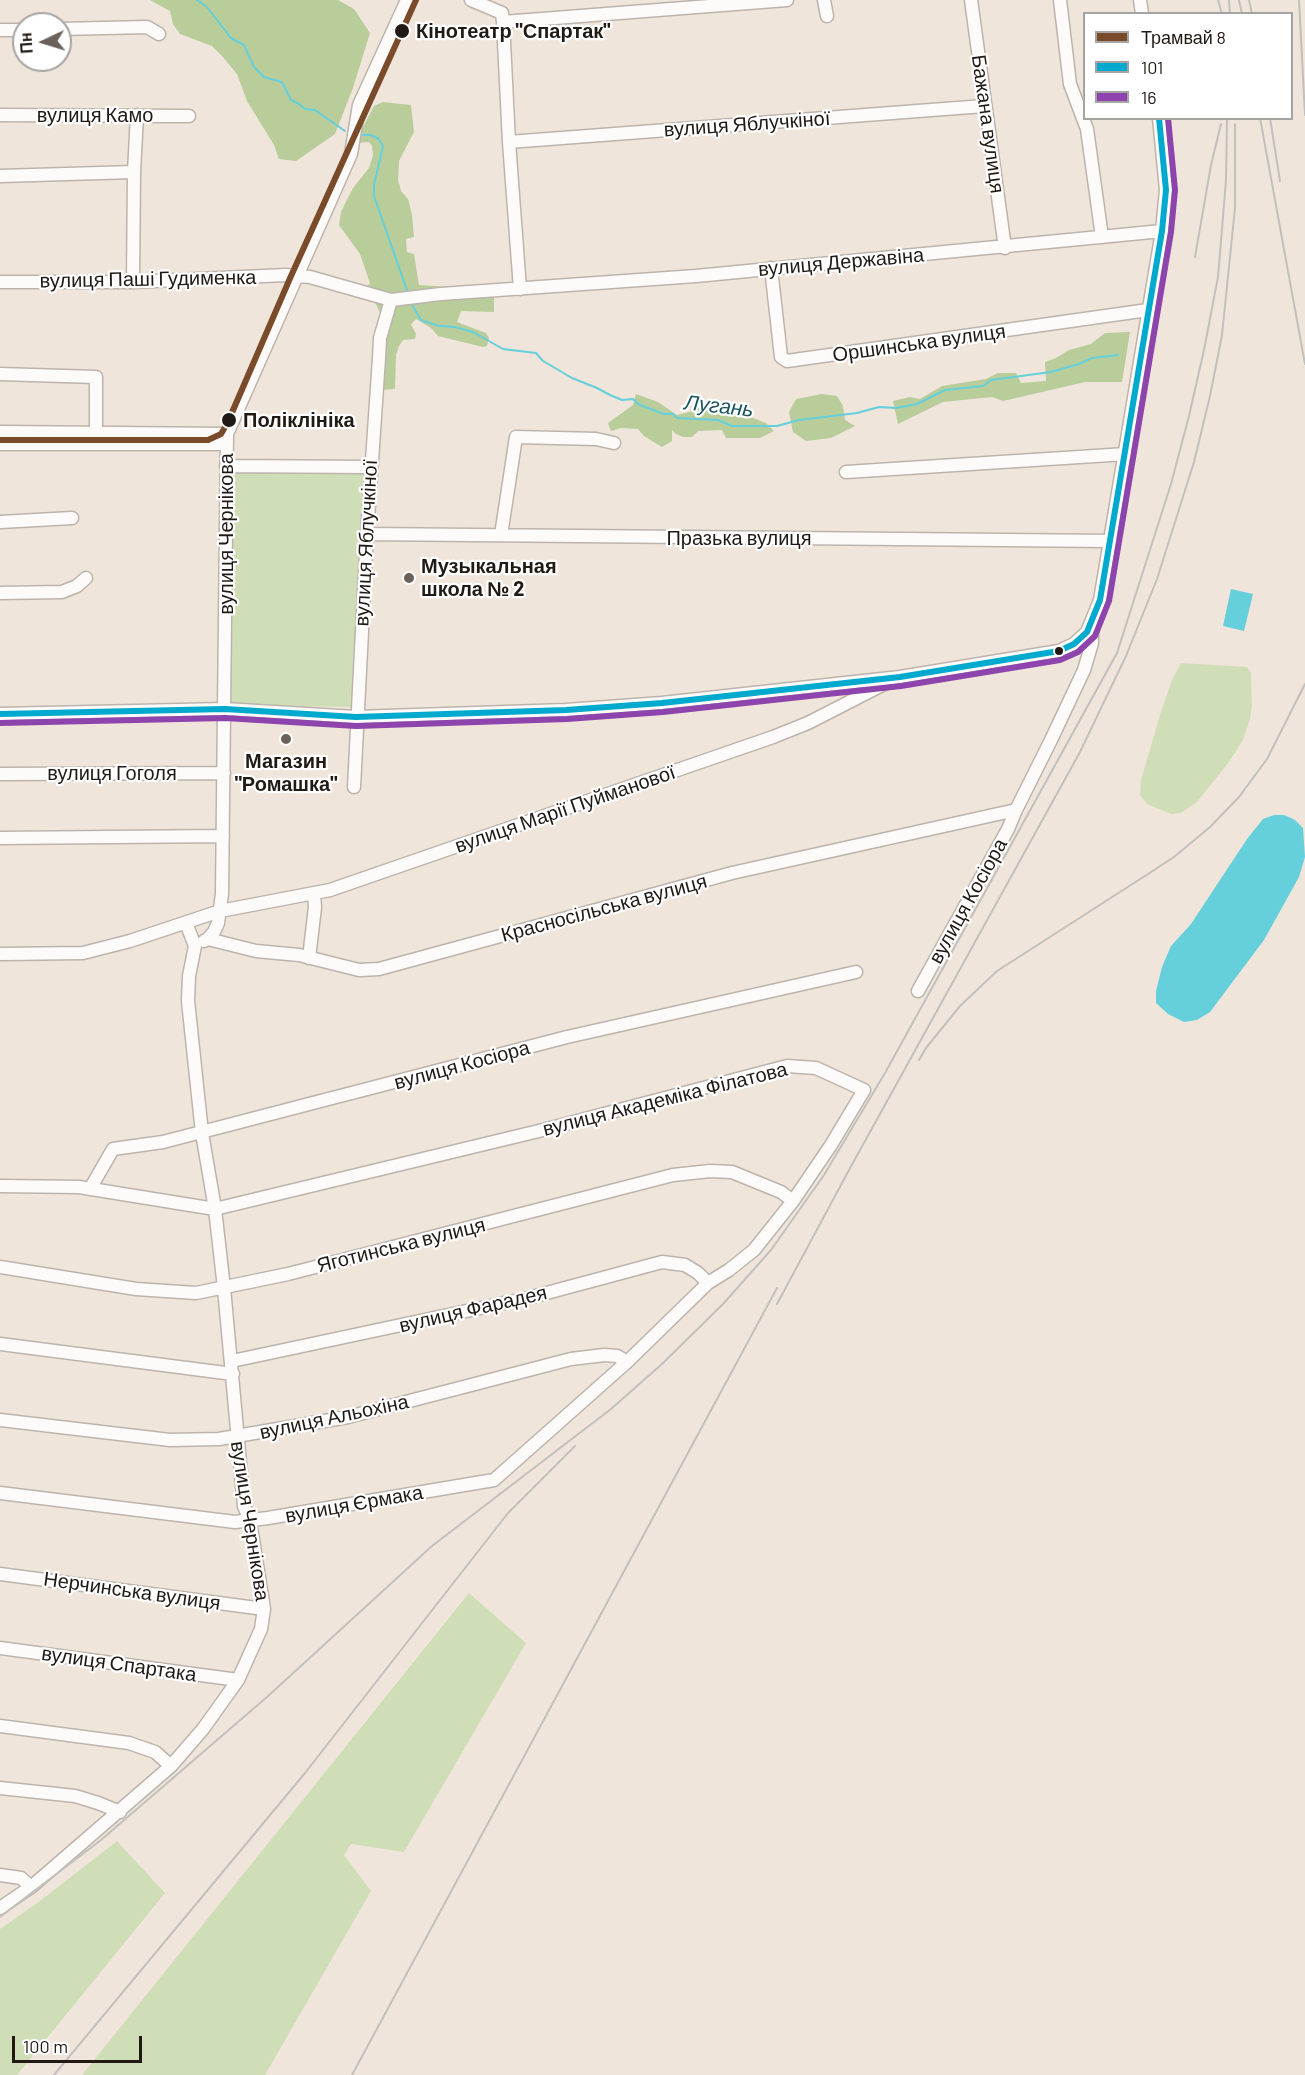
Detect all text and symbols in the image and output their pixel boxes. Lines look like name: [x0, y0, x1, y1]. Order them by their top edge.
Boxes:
north arrow: [12, 12, 72, 72]
legend: [1083, 12, 1293, 120]
place label: Кінотеатр "Спартак": [416, 19, 611, 43]
marker: Кінотеатр "Спартак": [393, 22, 411, 40]
text: Трамвай 8: [1141, 26, 1226, 48]
text: Пн: [15, 32, 36, 54]
street label: Бажана вулиця: [966, 53, 1010, 195]
text: 101: [1141, 56, 1163, 78]
text: 16: [1141, 86, 1157, 108]
street label: вулиця Камо: [37, 103, 153, 127]
street label: вулиця Яблучкіної: [663, 106, 831, 142]
street label: вулиця Державіна: [757, 243, 925, 281]
street label: вулиця Паші Гудименка: [39, 265, 257, 293]
street label: Оршинська вулиця: [831, 319, 1007, 367]
water label: Лугань: [683, 390, 755, 422]
place label: Поліклініка: [243, 408, 355, 432]
marker: Поліклініка: [220, 411, 238, 429]
street label: вулиця Чернікова: [214, 453, 238, 615]
street label: вулиця Яблучкіної: [350, 459, 382, 627]
street label: Празька вулиця: [666, 526, 812, 550]
place label: Музыкальная школа № 2: [421, 554, 557, 601]
marker: Музыкальная школа № 2: [402, 571, 416, 585]
unlabelled marker: [1053, 645, 1065, 657]
marker: Магазин "Ромашка": [279, 732, 293, 746]
place label: Магазин "Ромашка": [235, 749, 337, 796]
street label: вулиця Марії Пуйманової: [452, 760, 678, 858]
street label: вулиця Гоголя: [47, 761, 177, 785]
street label: вулиця Косіора: [924, 834, 1012, 968]
street label: Красносільська вулиця: [498, 869, 710, 947]
street label: вулиця Косіора: [392, 1035, 532, 1095]
street label: вулиця Академіка Філатова: [540, 1057, 790, 1141]
street label: Яготинська вулиця: [314, 1212, 488, 1278]
street label: вулиця Фарадея: [397, 1280, 549, 1338]
street label: вулиця Альохіна: [257, 1389, 411, 1445]
street label: вулиця Чернікова: [226, 1439, 274, 1603]
street label: вулиця Єрмака: [283, 1480, 425, 1528]
street label: Нерчинська вулиця: [42, 1567, 222, 1615]
street label: вулиця Спартака: [40, 1641, 198, 1687]
scale bar: [15, 2024, 146, 2062]
text: 100 m: [23, 2035, 68, 2057]

